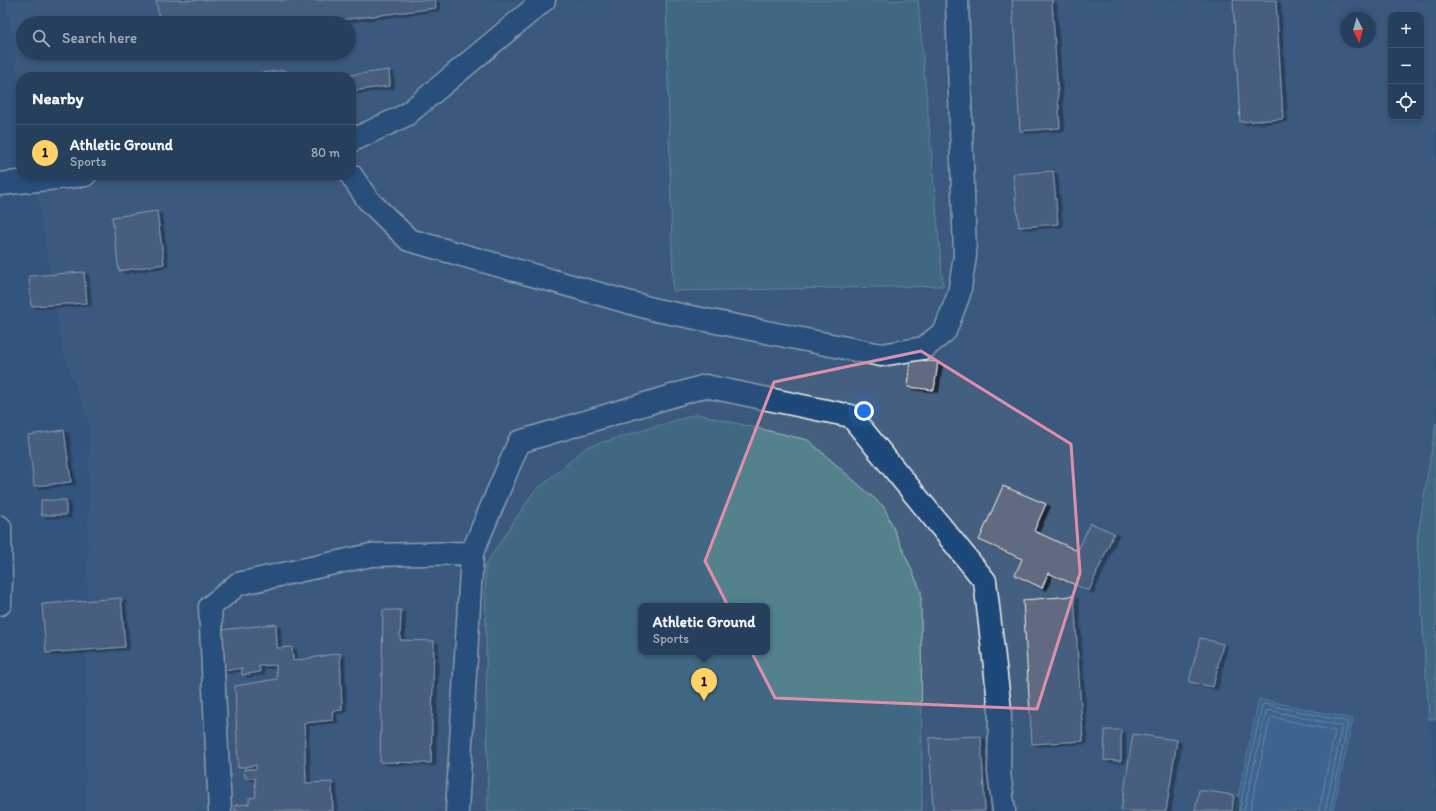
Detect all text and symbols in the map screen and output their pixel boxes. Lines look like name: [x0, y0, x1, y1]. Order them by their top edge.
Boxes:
north arrow: [1340, 12, 1376, 48]
map controls: [1388, 12, 1424, 120]
button: +: [1388, 12, 1424, 48]
search box: [16, 16, 356, 60]
icon: search: [30, 27, 52, 49]
text: Search here: [62, 29, 137, 47]
button: −: [1388, 48, 1424, 84]
button: locate: [1388, 84, 1424, 120]
text: Nearby: [32, 88, 84, 108]
text: Athletic Ground: [70, 136, 173, 154]
text: 1: [42, 145, 48, 160]
text: 80 m: [311, 145, 340, 160]
text: Sports: [70, 154, 106, 169]
your location: [854, 401, 874, 421]
popup: [638, 603, 770, 655]
text: Athletic Ground: [653, 613, 755, 631]
text: Sports: [653, 631, 689, 646]
pin: 1: [691, 668, 717, 701]

